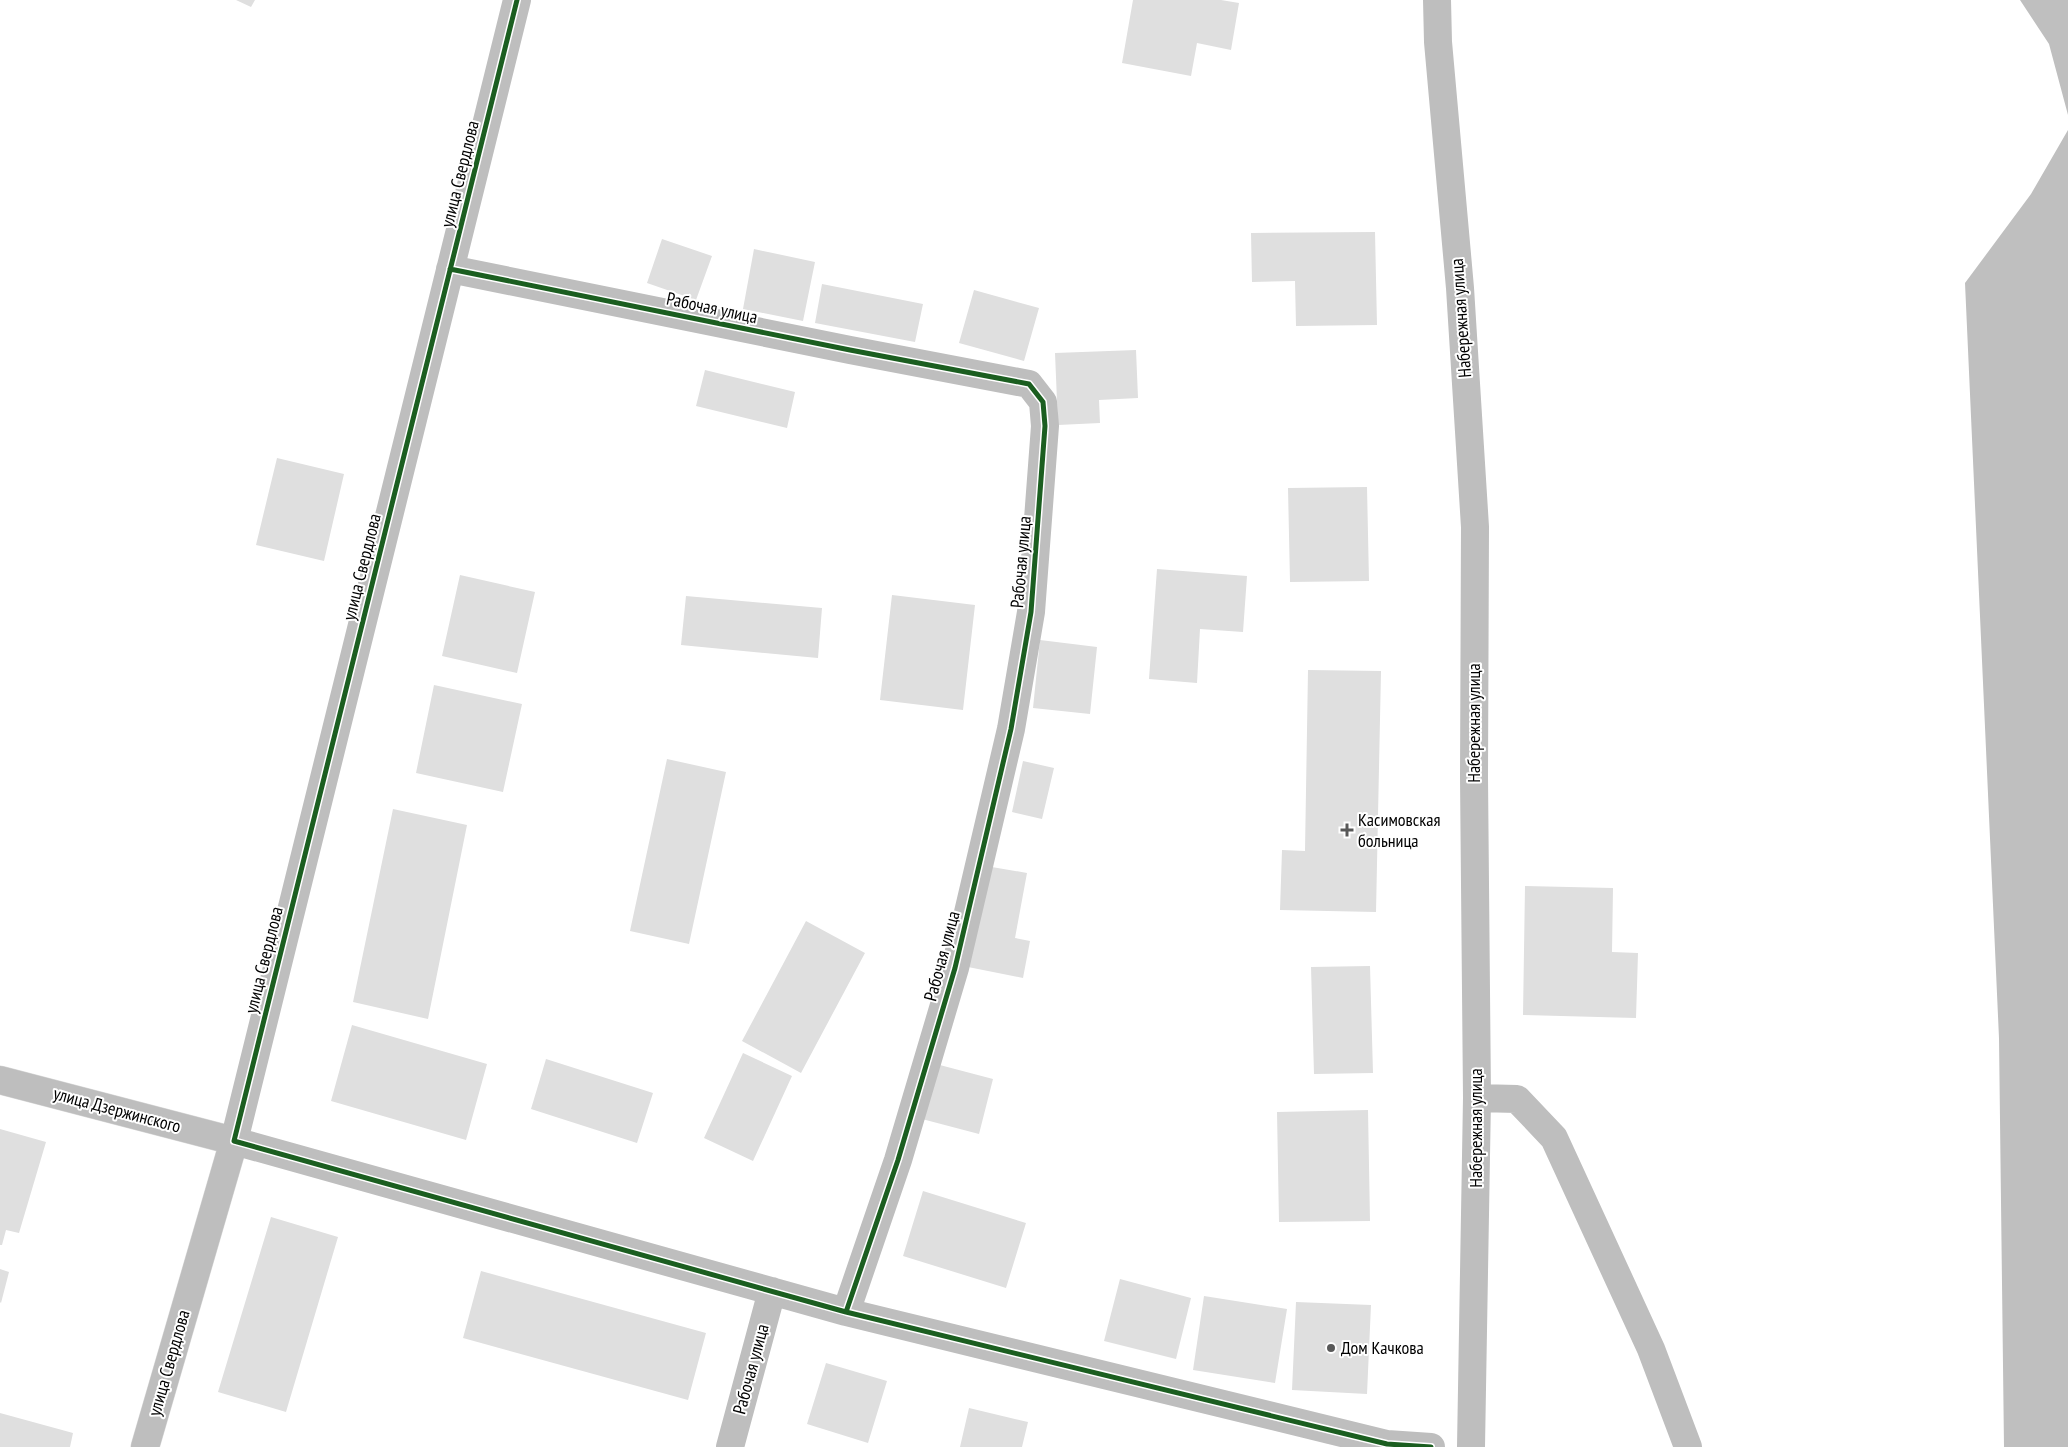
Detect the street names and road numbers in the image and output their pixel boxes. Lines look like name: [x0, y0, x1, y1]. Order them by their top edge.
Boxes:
street label: улица Свердлова: [435, 118, 484, 230]
street label: Набережная улица: [1445, 258, 1476, 378]
street label: Рабочая улица: [665, 287, 760, 328]
street label: улица Свердлова: [337, 511, 386, 623]
street label: Рабочая улица: [1005, 515, 1036, 609]
street label: Набережная улица: [1462, 663, 1485, 783]
street label: улица Свердлова: [239, 904, 288, 1016]
street label: Рабочая улица: [918, 908, 965, 1003]
street label: Набережная улица: [1464, 1068, 1487, 1188]
street label: улица Дзержинского: [51, 1081, 184, 1138]
street label: улица Свердлова: [142, 1307, 195, 1419]
street label: Рабочая улица: [727, 1321, 774, 1416]

